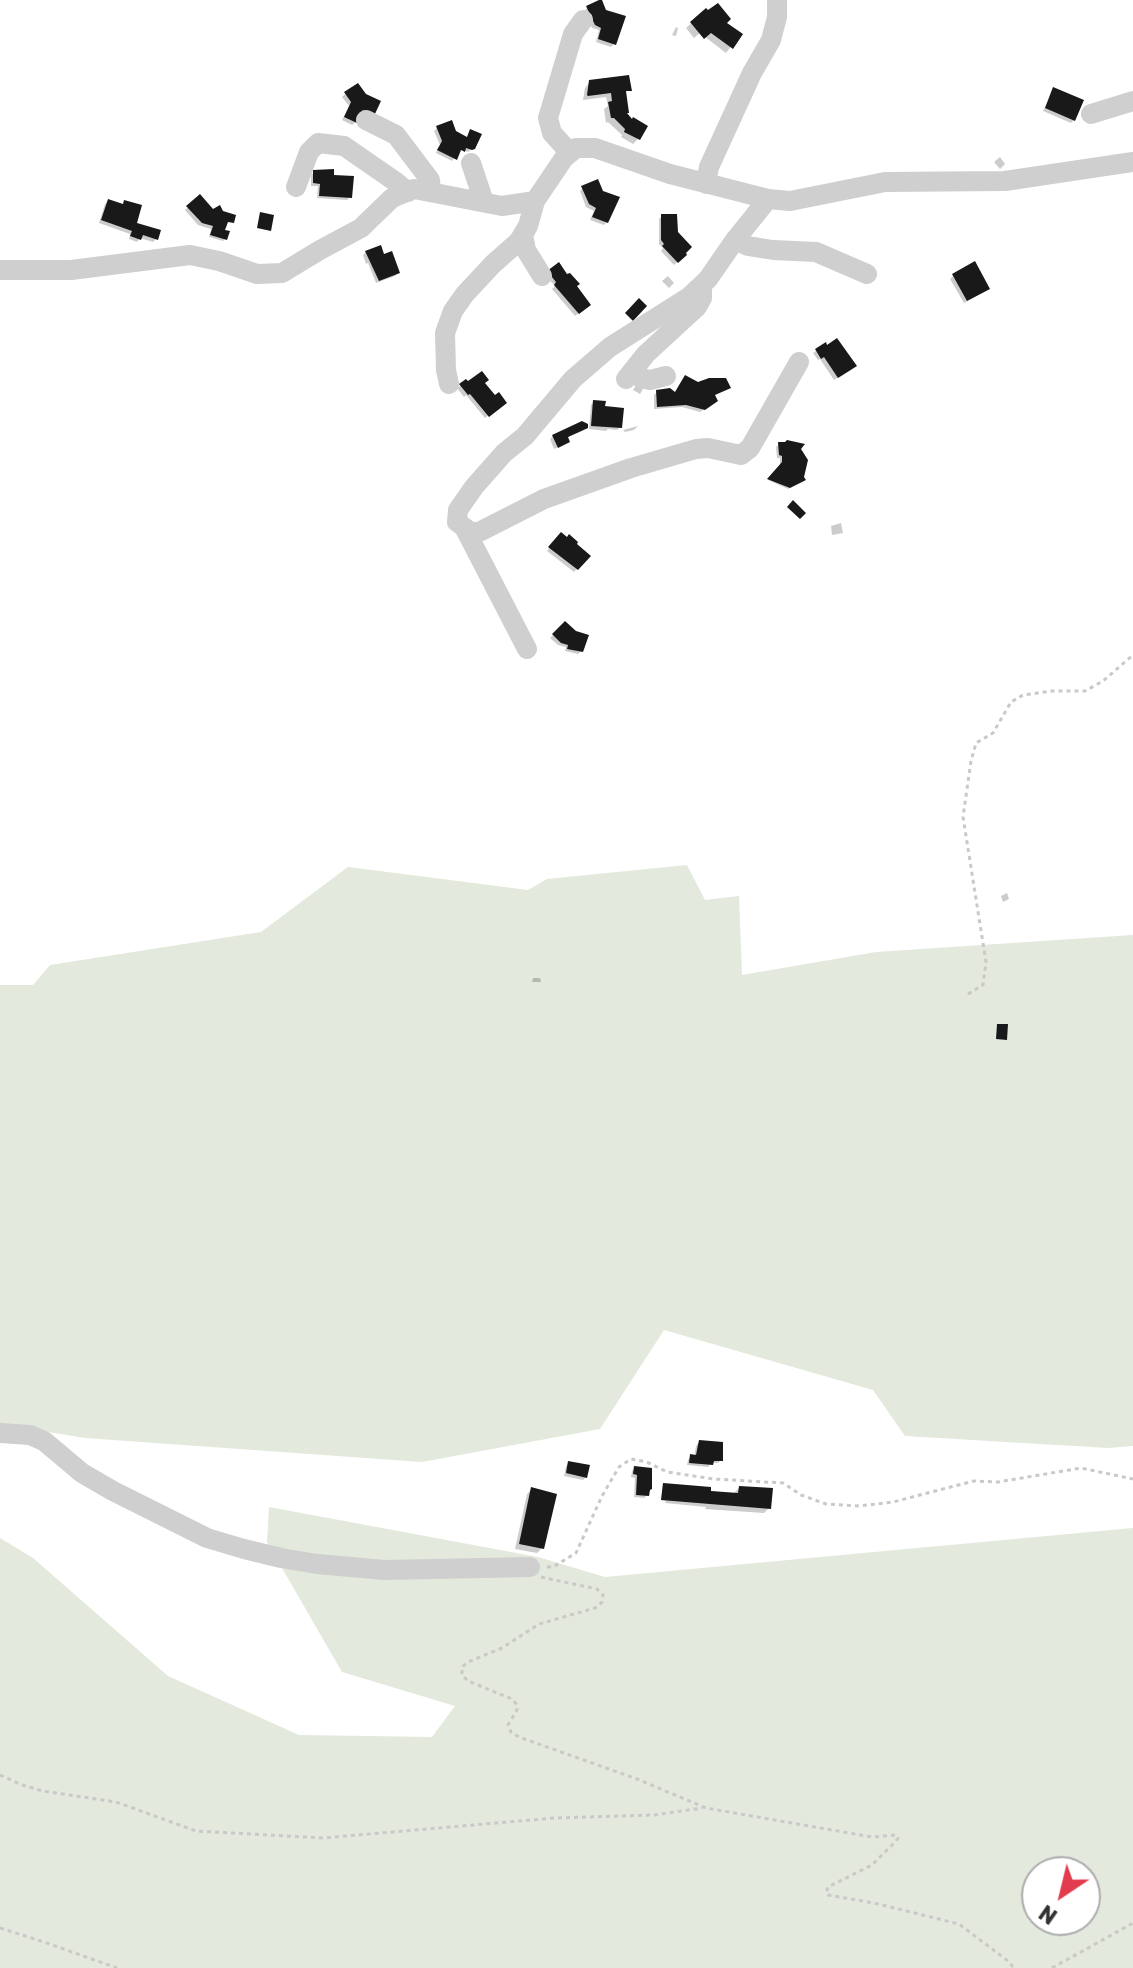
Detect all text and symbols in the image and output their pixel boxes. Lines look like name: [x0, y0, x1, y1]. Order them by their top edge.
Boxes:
north arrow: [1021, 1856, 1101, 1936]
text: N: [1034, 1899, 1062, 1930]

